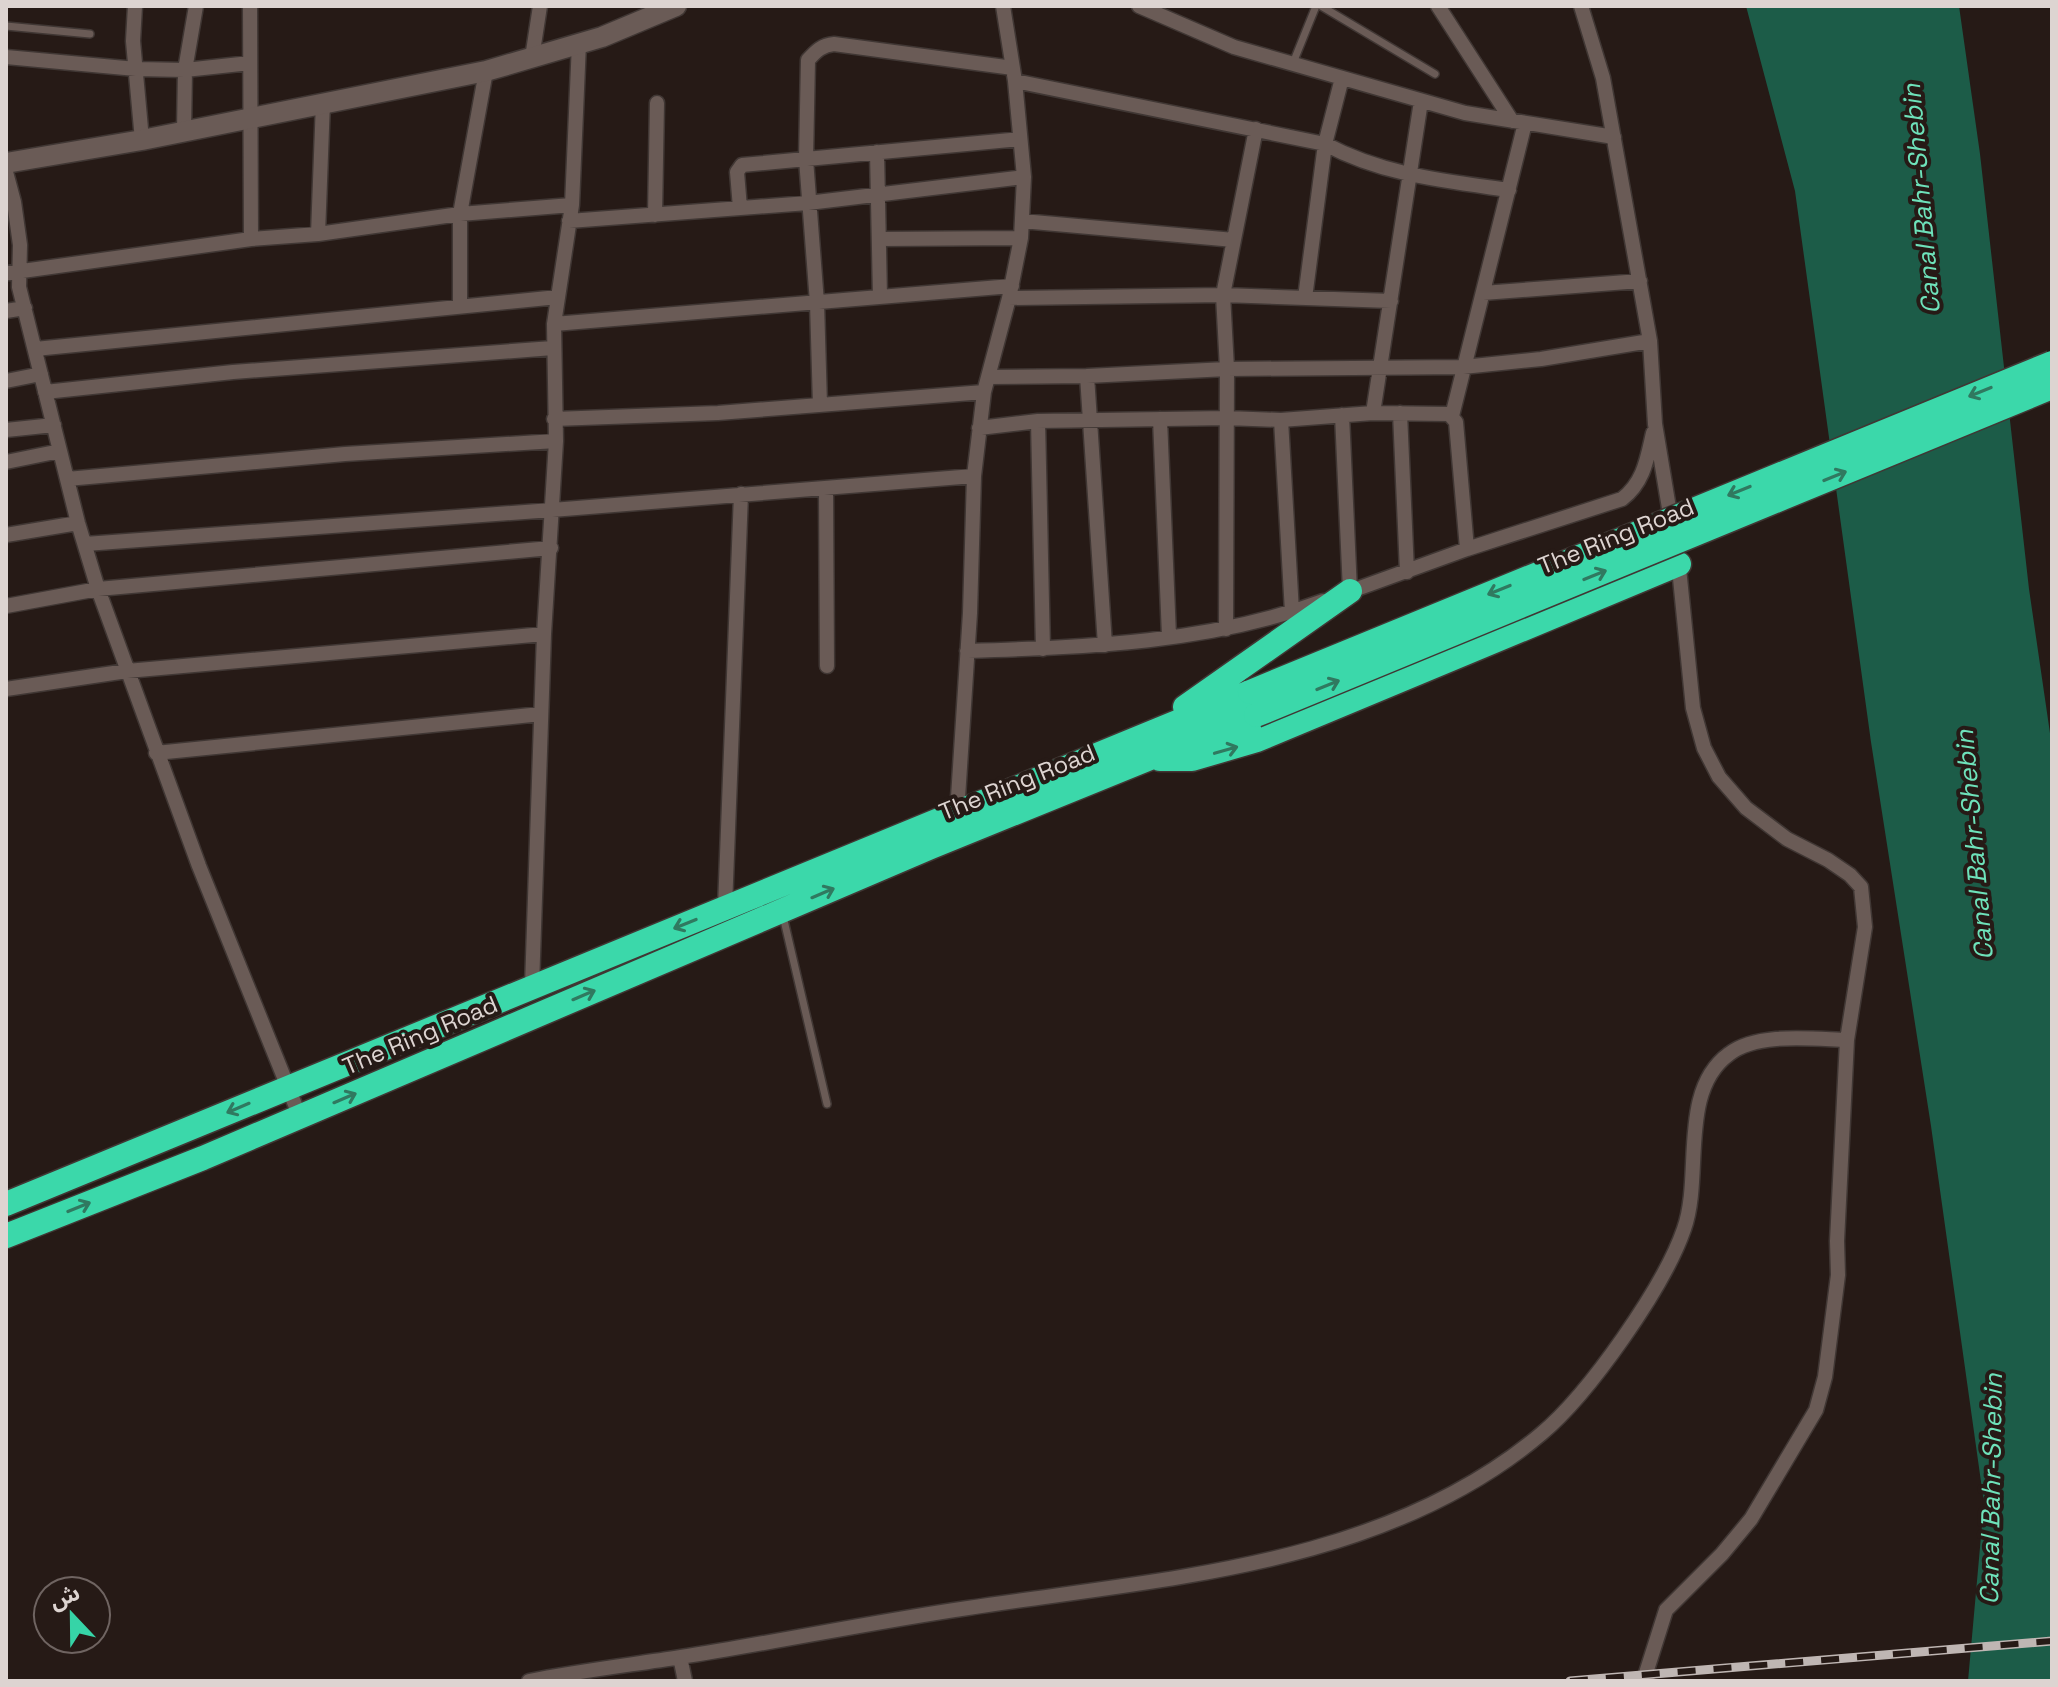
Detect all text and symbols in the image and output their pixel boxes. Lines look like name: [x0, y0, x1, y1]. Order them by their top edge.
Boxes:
water label: Canal Bahr-Shebin: [1894, 81, 1948, 316]
one-way arrow: [1968, 386, 1993, 401]
one-way arrow: [1822, 468, 1847, 483]
one-way arrow: [1727, 485, 1752, 499]
street label: The Ring Road: [1534, 491, 1698, 581]
one-way arrow: [1582, 567, 1607, 582]
one-way arrow: [1487, 583, 1512, 598]
one-way arrow: [1315, 677, 1340, 691]
water label: Canal Bahr-Shebin: [1947, 727, 2001, 962]
street label: The Ring Road: [935, 737, 1099, 827]
one-way arrow: [1212, 742, 1238, 757]
one-way arrow: [810, 885, 835, 900]
one-way arrow: [673, 917, 698, 932]
one-way arrow: [571, 987, 596, 1002]
street label: The Ring Road: [338, 988, 502, 1082]
one-way arrow: [332, 1089, 357, 1104]
one-way arrow: [226, 1101, 251, 1116]
one-way arrow: [66, 1199, 91, 1214]
water label: Canal Bahr-Shebin: [1972, 1372, 2010, 1605]
north arrow: [32, 1575, 112, 1655]
text: ش: [45, 1578, 84, 1615]

